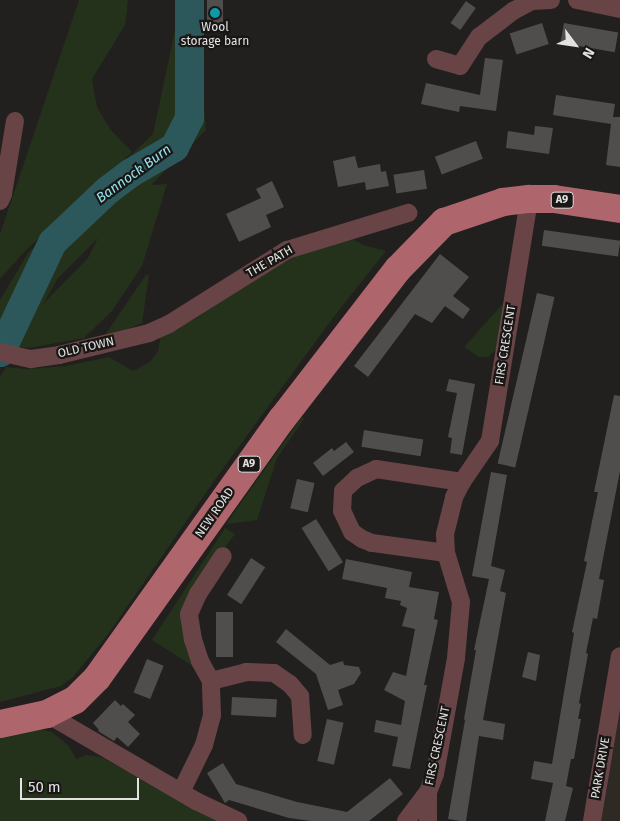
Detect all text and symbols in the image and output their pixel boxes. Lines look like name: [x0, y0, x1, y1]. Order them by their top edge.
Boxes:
marker: Wool storage barn: [209, 7, 221, 19]
north arrow: [550, 20, 600, 70]
place label: Wool storage barn: [181, 21, 249, 49]
text: N: [579, 45, 598, 61]
water label: Bannock Burn: [93, 141, 175, 207]
road number: A9: [550, 192, 574, 208]
street label: THE PATH: [244, 243, 296, 281]
street label: FIRS CRESCENT: [493, 304, 519, 386]
street label: OLD TOWN: [56, 335, 116, 361]
road number: A9: [236, 456, 262, 472]
street label: NEW ROAD: [193, 485, 237, 541]
street label: FIRS CRESCENT: [423, 705, 453, 787]
street label: PARK DRIVE: [589, 736, 613, 800]
scale bar: [22, 768, 141, 800]
text: 50 m: [28, 778, 61, 796]

